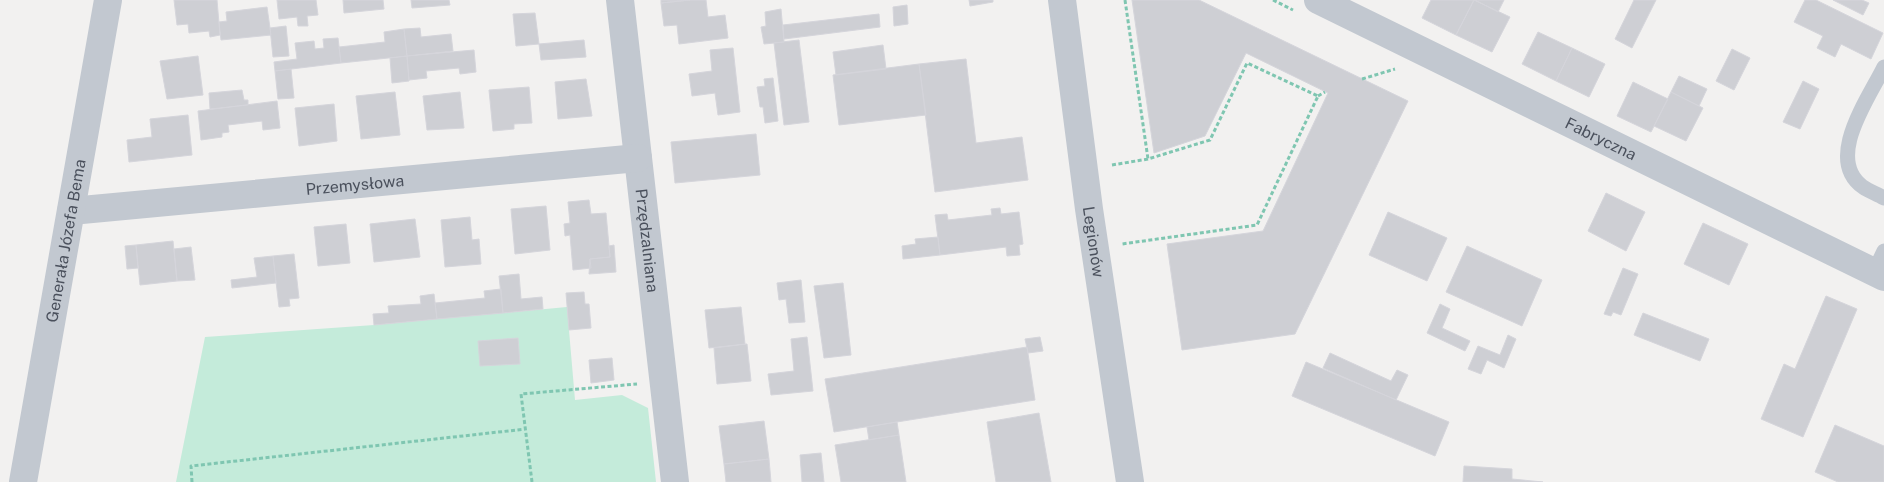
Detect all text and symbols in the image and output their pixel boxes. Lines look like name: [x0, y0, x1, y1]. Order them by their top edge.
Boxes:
street label: Fabryczna: [1562, 113, 1639, 164]
street label: Generała Józefa Bema: [42, 158, 90, 324]
street label: Przemysłowa: [305, 171, 405, 199]
street label: Przędzalniana: [632, 188, 662, 293]
street label: Legionów: [1079, 205, 1108, 279]

